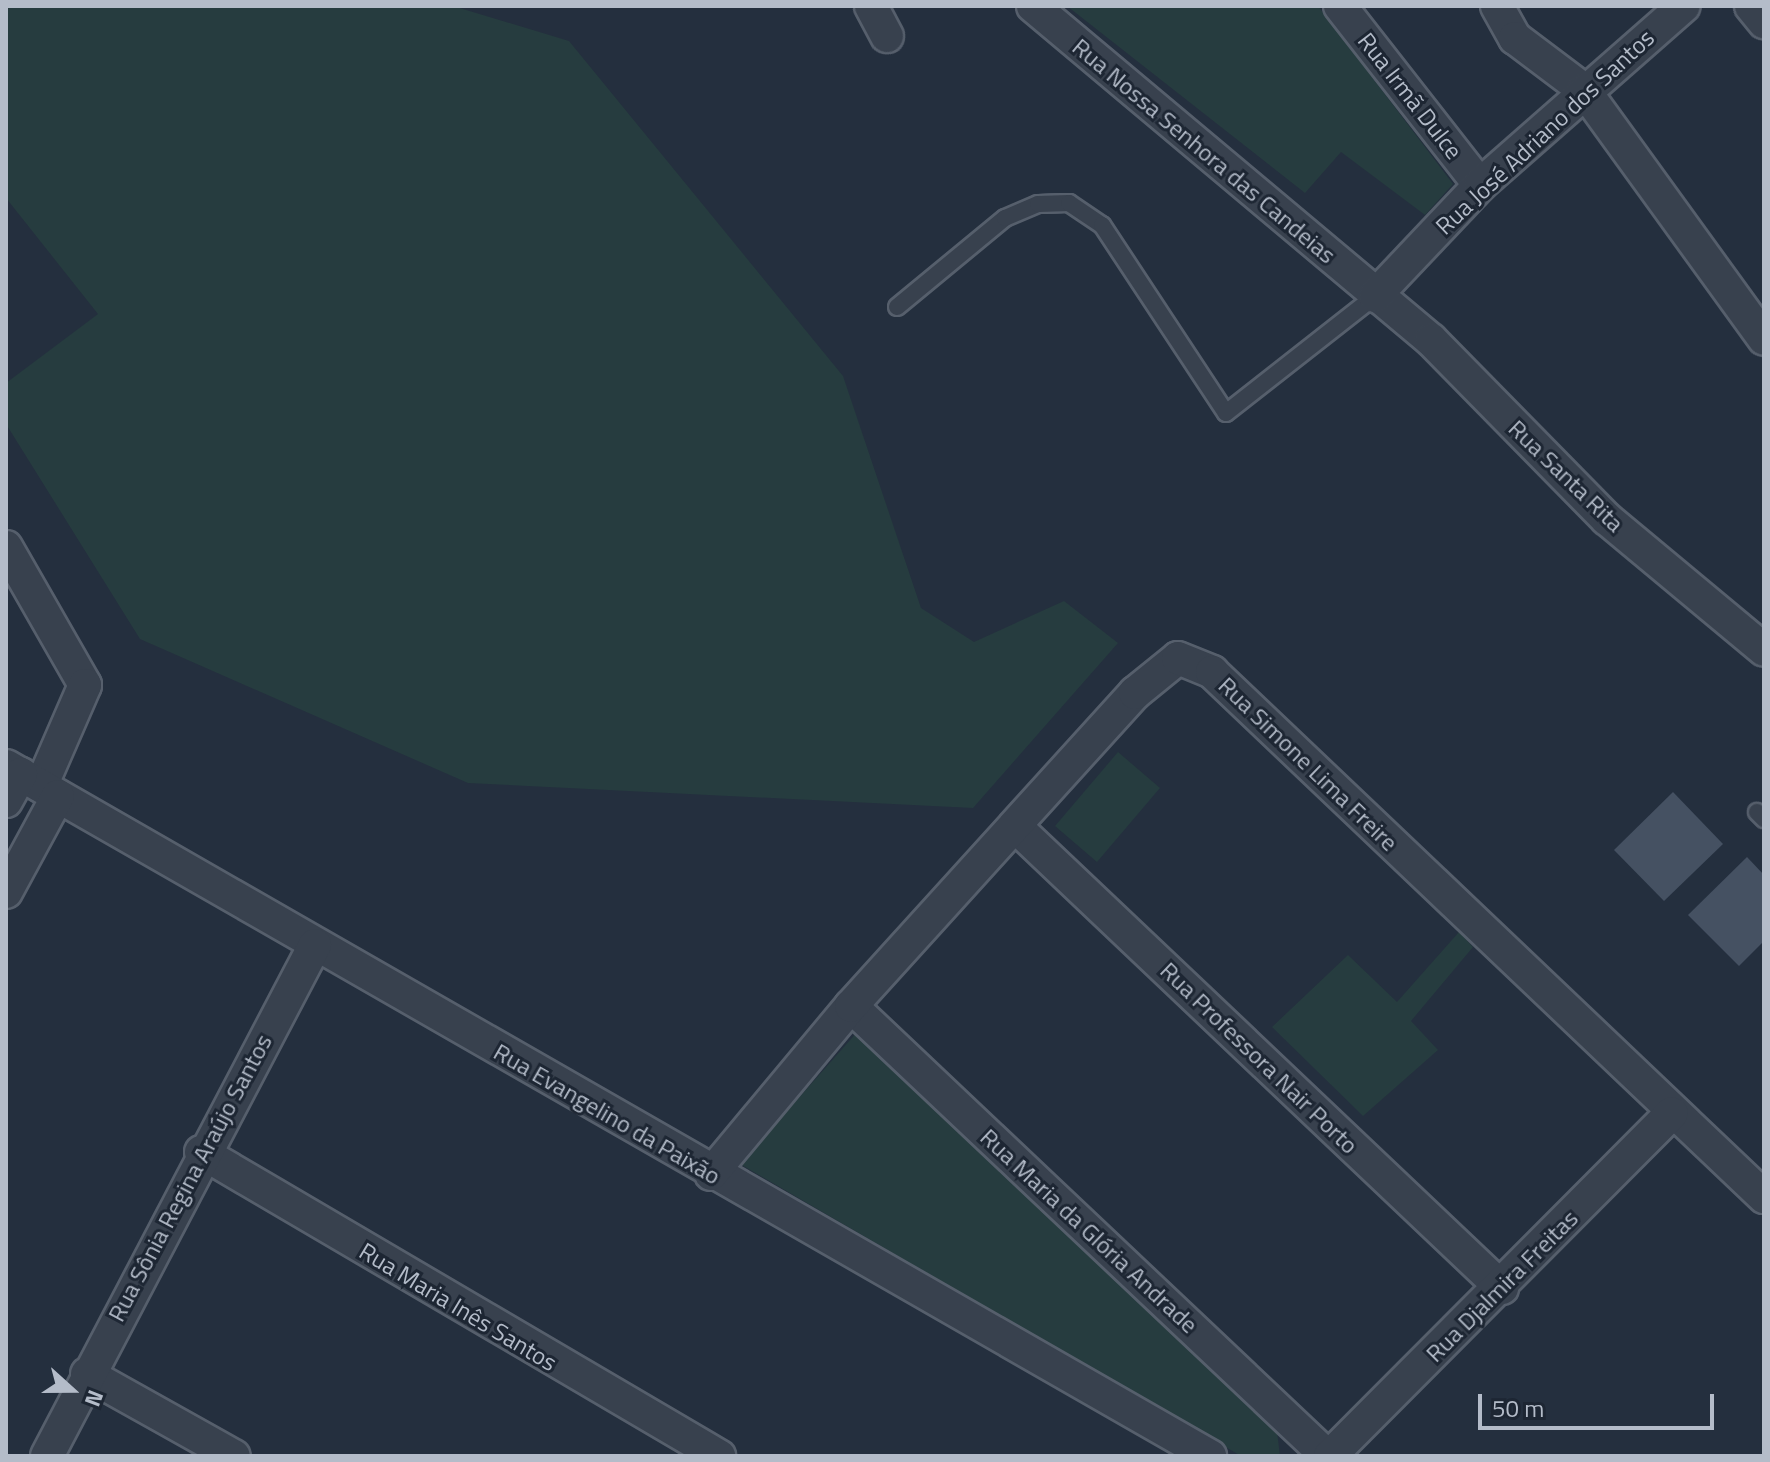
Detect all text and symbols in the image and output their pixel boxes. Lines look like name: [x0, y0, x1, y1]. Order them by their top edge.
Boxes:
street label: Rua José Adriano dos Santos: [1430, 23, 1660, 241]
street label: Rua Irmã Dulce: [1352, 27, 1468, 165]
street label: Rua Nossa Senhora das Candeias: [1067, 32, 1341, 270]
street label: Rua Santa Rita: [1502, 414, 1630, 538]
street label: Rua Simone Lima Freire: [1212, 671, 1404, 857]
street label: Rua Professora Nair Porto: [1154, 956, 1364, 1160]
street label: Rua Sônia Regina Araújo Santos: [102, 1030, 278, 1326]
street label: Rua Evangelino da Paixão: [489, 1037, 725, 1191]
street label: Rua Maria da Glória Andrade: [974, 1123, 1204, 1339]
street label: Rua Djalmira Freitas: [1420, 1204, 1584, 1368]
street label: Rua Maria Inês Santos: [354, 1237, 562, 1377]
north arrow: [32, 1350, 112, 1430]
scale bar: [1482, 1378, 1718, 1428]
text: N: [76, 1385, 113, 1412]
text: 50 m: [1492, 1390, 1544, 1426]

